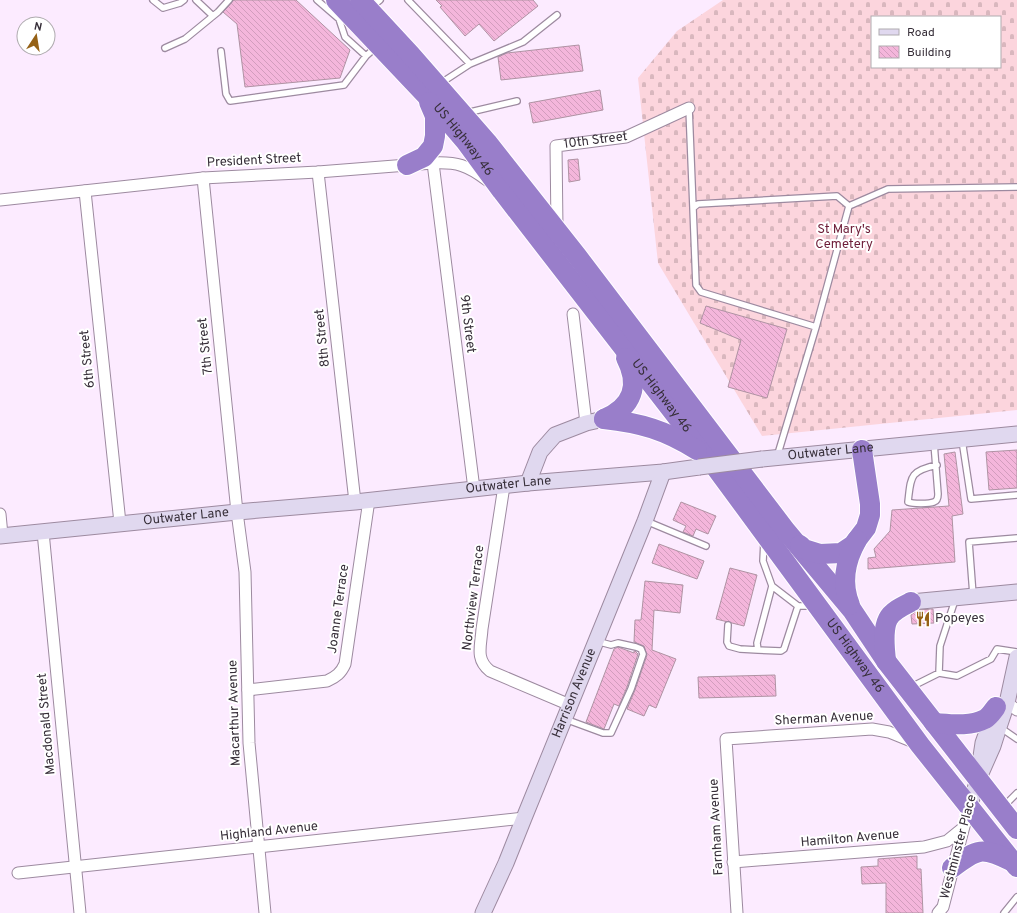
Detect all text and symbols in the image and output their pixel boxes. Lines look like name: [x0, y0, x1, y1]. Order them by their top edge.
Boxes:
north arrow: [16, 16, 56, 56]
legend: [871, 16, 1001, 68]
text: N: [33, 20, 43, 35]
text: Road: [907, 25, 935, 41]
text: Building: [907, 45, 951, 61]
street label: US Highway 46: [429, 100, 497, 180]
street label: 10th Street: [563, 129, 629, 153]
street label: President Street: [206, 151, 302, 171]
park label: St Mary's Cemetery: [815, 222, 873, 253]
street label: 9th Street: [455, 294, 479, 354]
street label: 8th Street: [312, 308, 334, 368]
street label: 7th Street: [195, 317, 217, 375]
street label: 6th Street: [77, 329, 99, 389]
street label: US Highway 46: [628, 356, 694, 436]
street label: Outwater Lane: [787, 440, 874, 464]
street label: Outwater Lane: [465, 473, 552, 498]
street label: Outwater Lane: [142, 505, 230, 529]
street label: Northview Terrace: [460, 544, 488, 652]
street label: Joanne Terrace: [325, 563, 353, 655]
restaurant icon: Popeyes: [914, 610, 932, 628]
place label: Popeyes: [935, 611, 984, 627]
street label: US Highway 46: [822, 616, 887, 696]
street label: Harrison Avenue: [549, 646, 600, 741]
street label: Macarthur Avenue: [225, 660, 245, 766]
street label: Macdonald Street: [35, 672, 59, 775]
street label: Sherman Avenue: [774, 708, 874, 730]
street label: Farnham Avenue: [706, 778, 728, 876]
street label: Westminster Place: [937, 793, 981, 901]
street label: Highland Avenue: [219, 819, 319, 845]
street label: Hamilton Avenue: [800, 827, 900, 851]

